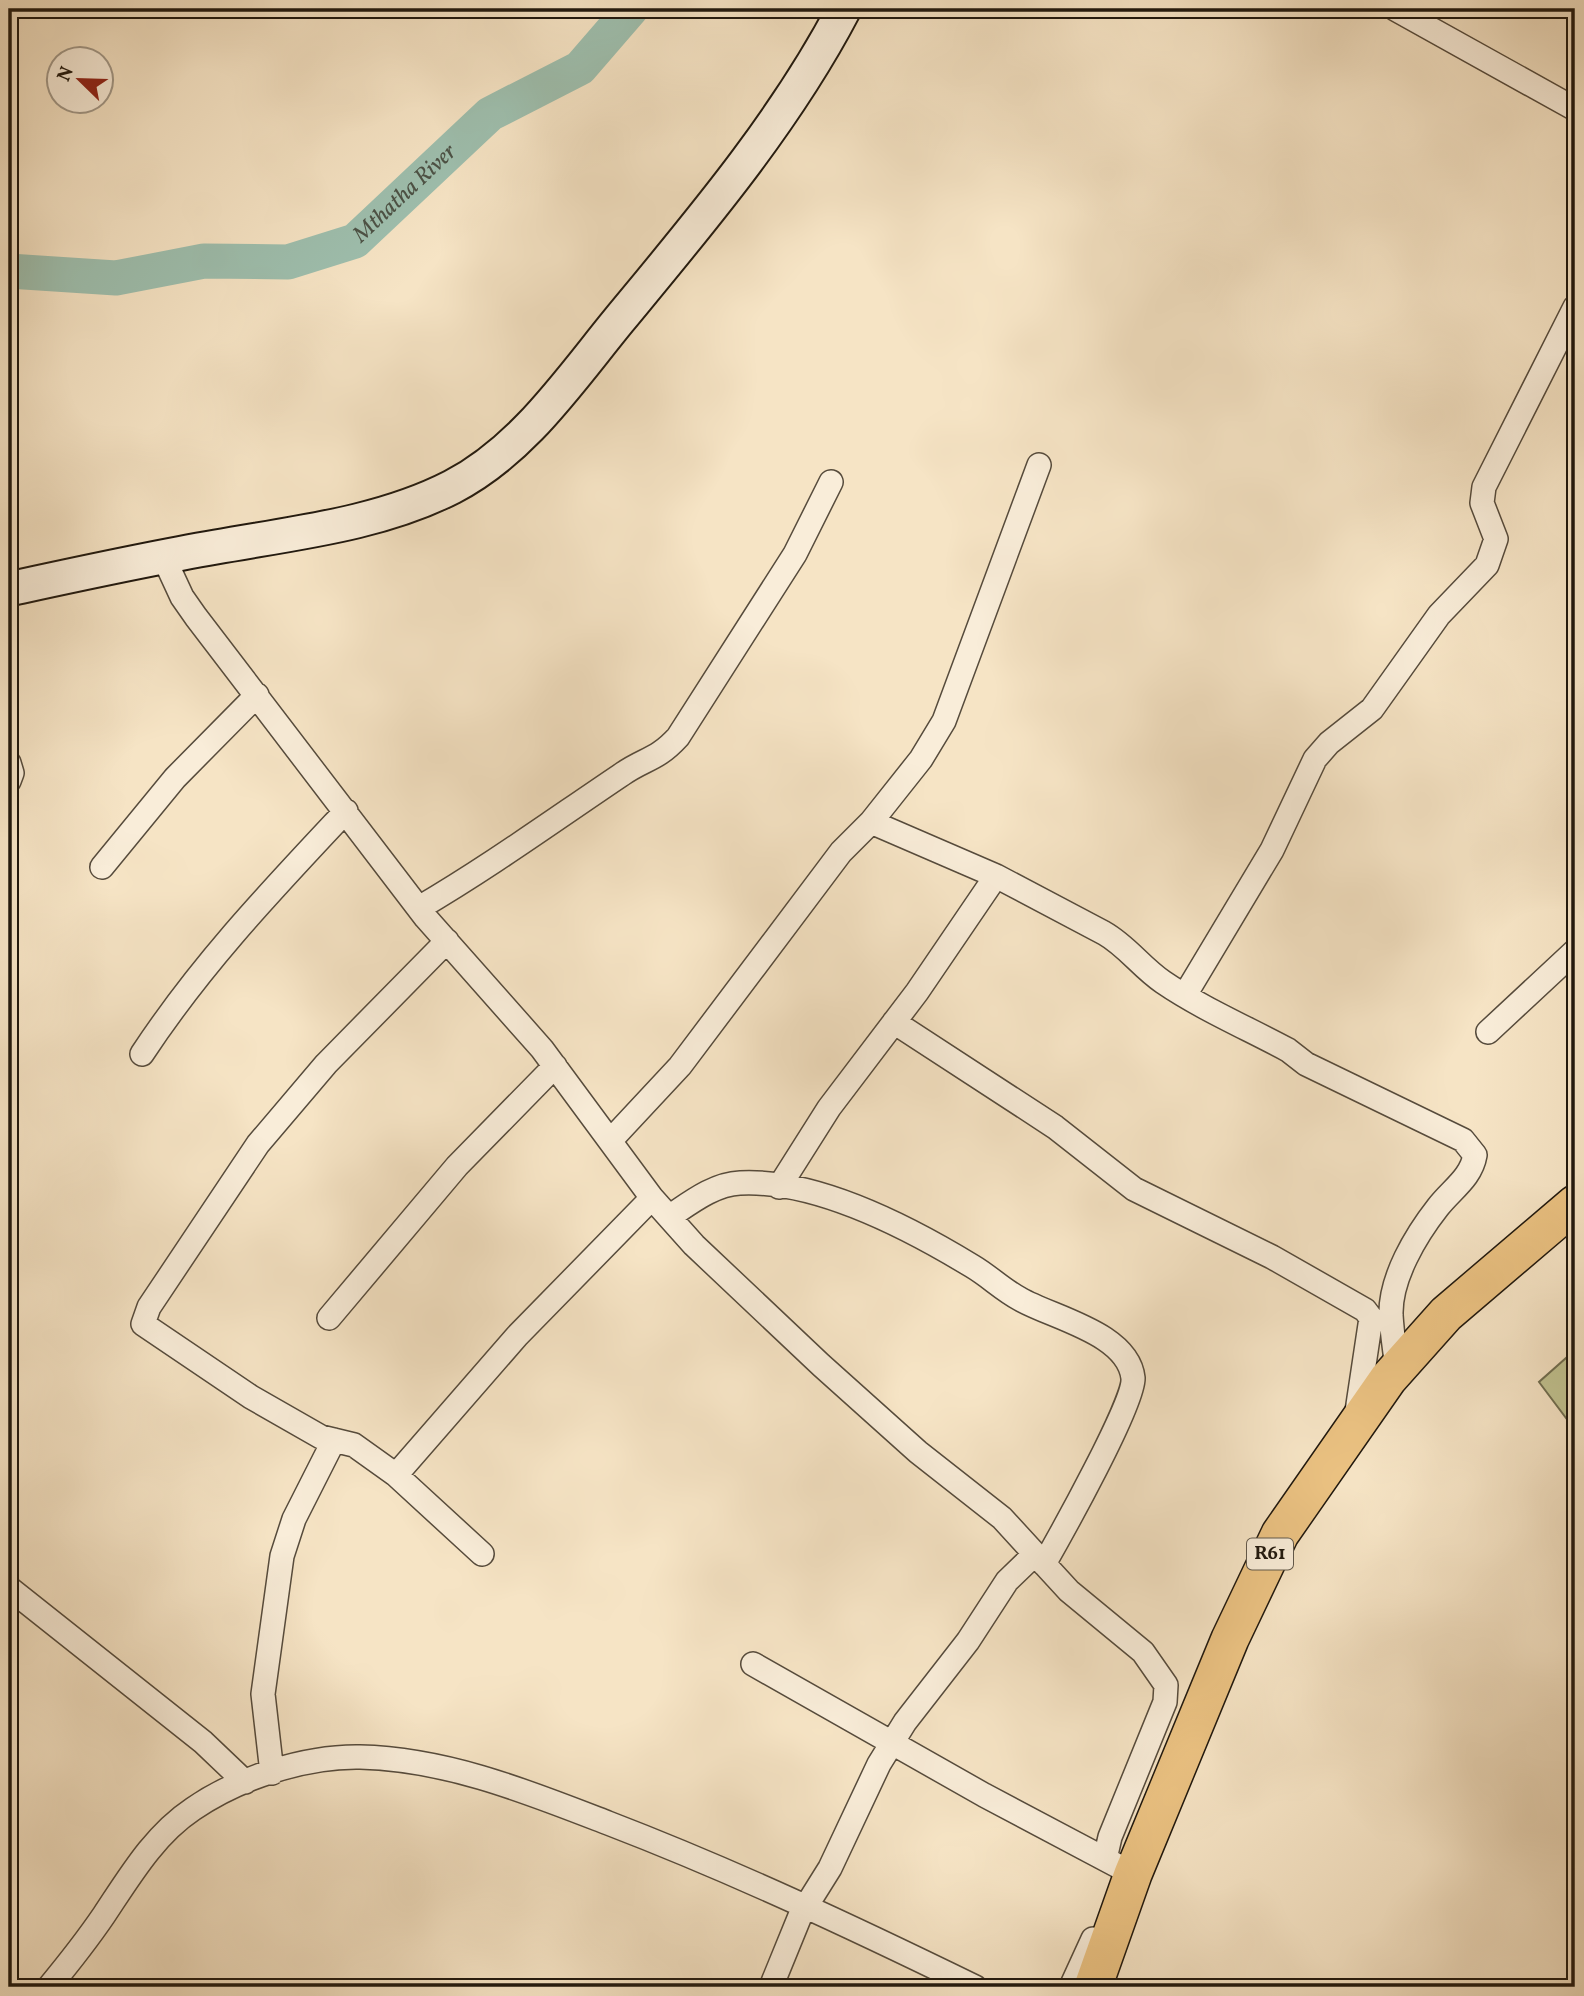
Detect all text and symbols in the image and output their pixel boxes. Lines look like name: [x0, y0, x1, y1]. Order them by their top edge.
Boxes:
north arrow: [46, 46, 116, 116]
text: N: [52, 63, 81, 86]
water label: Mthatha River: [346, 137, 464, 251]
road number: R61: [1247, 1538, 1293, 1570]

